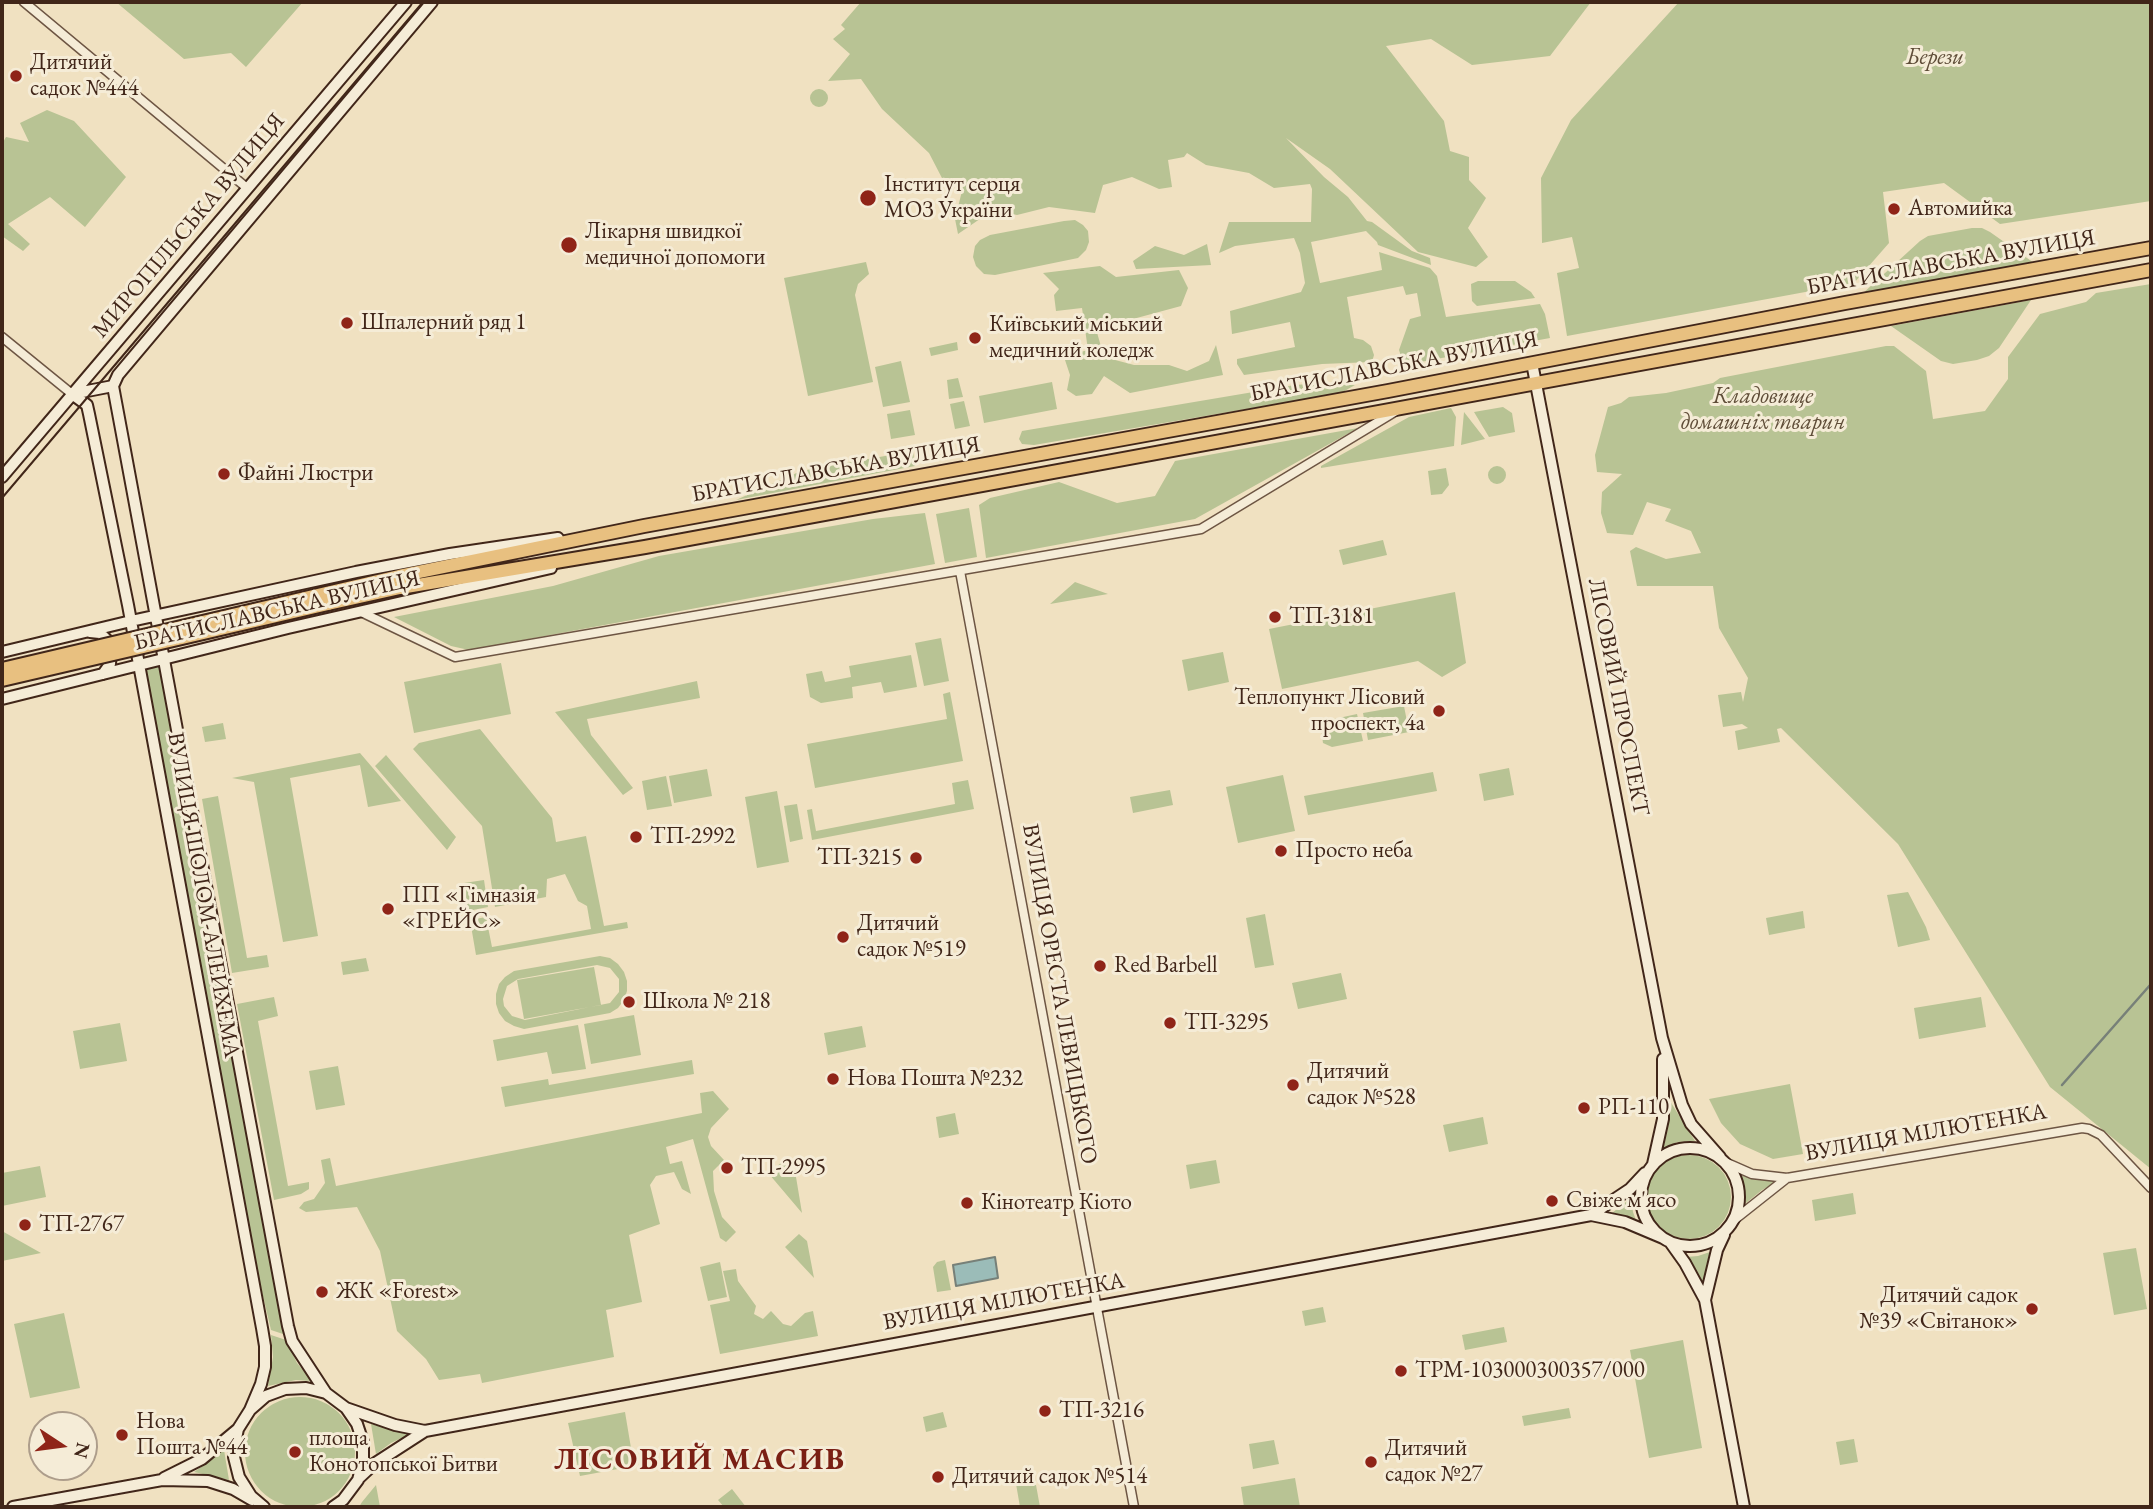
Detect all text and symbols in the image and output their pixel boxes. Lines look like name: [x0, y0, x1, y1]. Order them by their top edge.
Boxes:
park label: Берези: [1906, 44, 1964, 72]
place label: Дитячий садок №444: [30, 49, 139, 103]
marker: Дитячий садок №444: [8, 68, 24, 84]
street label: МИРОПІЛЬСЬКА ВУЛИЦЯ: [87, 108, 291, 344]
place label: Інститут серця МОЗ України: [884, 171, 1020, 225]
marker: Інститут серця МОЗ України: [858, 188, 878, 208]
place label: Автомийка: [1908, 195, 2013, 223]
marker: Автомийка: [1886, 201, 1902, 217]
place label: Лікарня швидкої медичної допомоги: [585, 218, 765, 272]
street label: БРАТИСЛАВСЬКА ВУЛИЦЯ: [1804, 224, 2098, 302]
marker: Лікарня швидкої медичної допомоги: [559, 235, 579, 255]
place label: Шпалерний ряд 1: [361, 309, 526, 337]
place label: Київський міський медичний коледж: [989, 311, 1163, 365]
marker: Шпалерний ряд 1: [339, 315, 355, 331]
street label: БРАТИСЛАВСЬКА ВУЛИЦЯ: [1248, 326, 1540, 408]
marker: Київський міський медичний коледж: [967, 330, 983, 346]
park label: Кладовище домашніх тварин: [1681, 383, 1845, 437]
street label: БРАТИСЛАВСЬКА ВУЛИЦЯ: [689, 431, 983, 509]
place label: Файні Люстри: [238, 460, 373, 488]
marker: Файні Люстри: [216, 466, 232, 482]
street label: БРАТИСЛАВСЬКА ВУЛИЦЯ: [131, 565, 423, 657]
street label: ЛІСОВИЙ ПРОСПЕКТ: [1581, 576, 1655, 818]
place label: ТП-3181: [1289, 603, 1374, 631]
marker: ТП-3181: [1267, 609, 1283, 625]
place label: Теплопункт Лісовий проспект, 4а: [1234, 684, 1425, 738]
marker: Теплопункт Лісовий проспект, 4а: [1431, 703, 1447, 719]
street label: ВУЛИЦЯ ШОЛОМ-АЛЕЙХЕМА: [161, 730, 245, 1060]
street label: ВУЛИЦЯ ОРЕСТА ЛЕВИЦЬКОГО: [1015, 822, 1103, 1166]
place label: ТП-2992: [650, 823, 735, 851]
marker: ТП-2992: [628, 829, 644, 845]
place label: Просто неба: [1295, 837, 1413, 865]
marker: Просто неба: [1273, 843, 1289, 859]
place label: ТП-3215: [817, 844, 902, 872]
marker: ТП-3215: [908, 850, 924, 866]
place label: ПП «Гімназія «ГРЕЙС»: [402, 882, 536, 936]
marker: ПП «Гімназія «ГРЕЙС»: [380, 901, 396, 917]
place label: Дитячий садок №519: [857, 910, 966, 964]
marker: Дитячий садок №519: [835, 929, 851, 945]
place label: Red Barbell: [1114, 952, 1218, 980]
marker: Red Barbell: [1092, 958, 1108, 974]
place label: Школа № 218: [643, 988, 771, 1016]
marker: Школа № 218: [621, 994, 637, 1010]
place label: ТП-3295: [1184, 1009, 1269, 1037]
marker: ТП-3295: [1162, 1015, 1178, 1031]
place label: Дитячий садок №528: [1307, 1058, 1416, 1112]
place label: Нова Пошта №232: [847, 1065, 1023, 1093]
marker: Нова Пошта №232: [825, 1071, 841, 1087]
marker: Дитячий садок №528: [1285, 1077, 1301, 1093]
place label: РП-110: [1598, 1094, 1669, 1122]
street label: ВУЛИЦЯ МІЛЮТЕНКА: [1803, 1098, 2049, 1168]
marker: РП-110: [1576, 1100, 1592, 1116]
place label: ТП-2995: [741, 1154, 826, 1182]
marker: ТП-2995: [719, 1160, 735, 1176]
place label: Свіже м'ясо: [1566, 1187, 1676, 1215]
place label: Кінотеатр Кіото: [981, 1189, 1132, 1217]
marker: Свіже м'ясо: [1544, 1193, 1560, 1209]
marker: Кінотеатр Кіото: [959, 1195, 975, 1211]
place label: ТП-2767: [39, 1211, 124, 1239]
marker: ТП-2767: [17, 1217, 33, 1233]
street label: ВУЛИЦЯ МІЛЮТЕНКА: [881, 1267, 1127, 1337]
place label: ЖК «Forest»: [336, 1278, 460, 1306]
place label: Дитячий садок №39 «Світанок»: [1859, 1282, 2018, 1336]
marker: ЖК «Forest»: [314, 1284, 330, 1300]
marker: Дитячий садок №39 «Світанок»: [2024, 1301, 2040, 1317]
place label: ТРМ-103000300357/000: [1415, 1357, 1645, 1385]
marker: ТРМ-103000300357/000: [1393, 1363, 1409, 1379]
place label: ТП-3216: [1059, 1397, 1144, 1425]
marker: ТП-3216: [1037, 1403, 1053, 1419]
place label: Нова Пошта №44: [136, 1408, 248, 1462]
north arrow: [28, 1411, 98, 1481]
place label: площа Конотопської Битви: [309, 1425, 498, 1479]
marker: Нова Пошта №44: [114, 1427, 130, 1443]
place label: Дитячий садок №27: [1385, 1435, 1483, 1489]
text: N: [68, 1440, 96, 1461]
district label: ЛІСОВИЙ МАСИВ: [556, 1443, 844, 1479]
marker: площа Конотопської Битви: [287, 1444, 303, 1460]
marker: Дитячий садок №27: [1363, 1454, 1379, 1470]
place label: Дитячий садок №514: [952, 1463, 1147, 1491]
marker: Дитячий садок №514: [930, 1469, 946, 1485]

